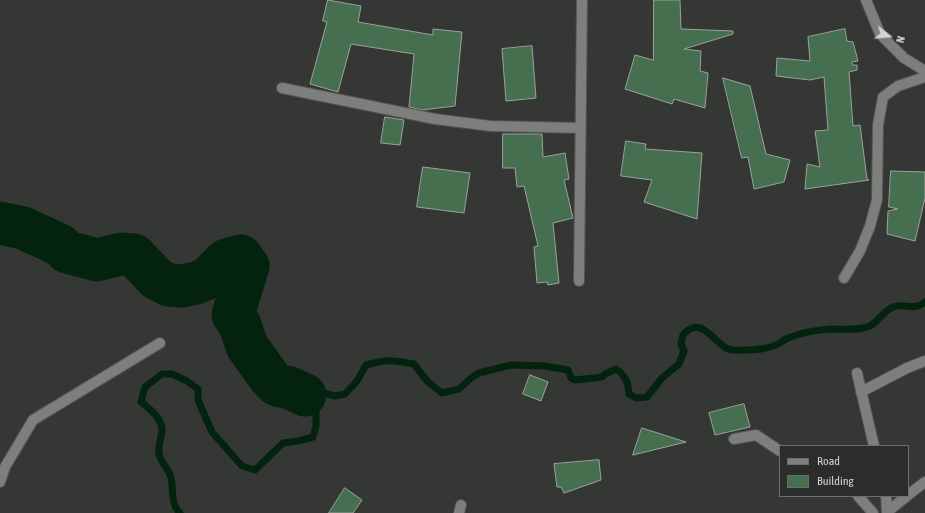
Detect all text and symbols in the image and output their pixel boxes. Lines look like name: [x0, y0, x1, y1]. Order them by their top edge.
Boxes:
north arrow: [869, 16, 909, 56]
text: N: [894, 35, 907, 44]
legend: [779, 445, 909, 497]
text: Road: [817, 454, 840, 468]
text: Building: [817, 474, 854, 488]

